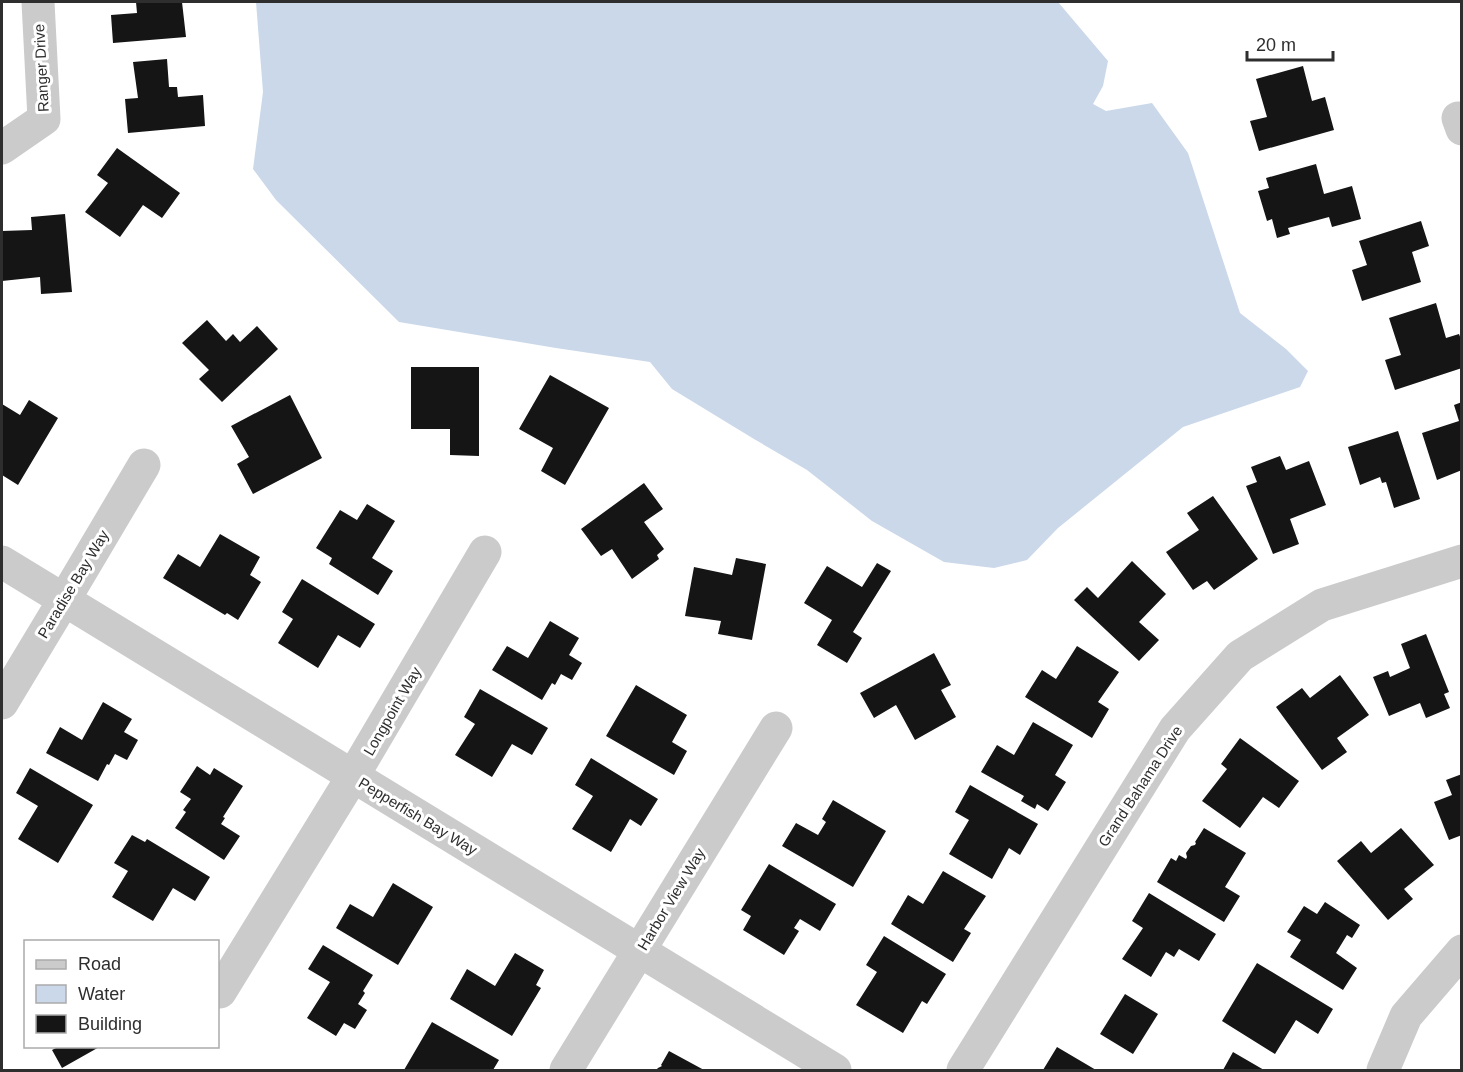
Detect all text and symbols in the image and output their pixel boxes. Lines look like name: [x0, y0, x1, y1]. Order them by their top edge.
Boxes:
street label: Ranger Drive: [30, 23, 52, 113]
scale bar: [1247, 24, 1332, 62]
text: 20 m: [1256, 35, 1296, 55]
street label: Paradise Bay Way: [34, 527, 112, 641]
street label: Longpoint Way: [360, 663, 424, 758]
street label: Grand Bahama Drive: [1094, 722, 1186, 850]
street label: Pepperfish Bay Way: [356, 774, 481, 858]
street label: Harbor View Way: [634, 845, 708, 953]
legend: [24, 940, 219, 1048]
text: Road: [78, 954, 121, 974]
text: Water: [78, 984, 125, 1004]
text: Building: [78, 1014, 142, 1034]

